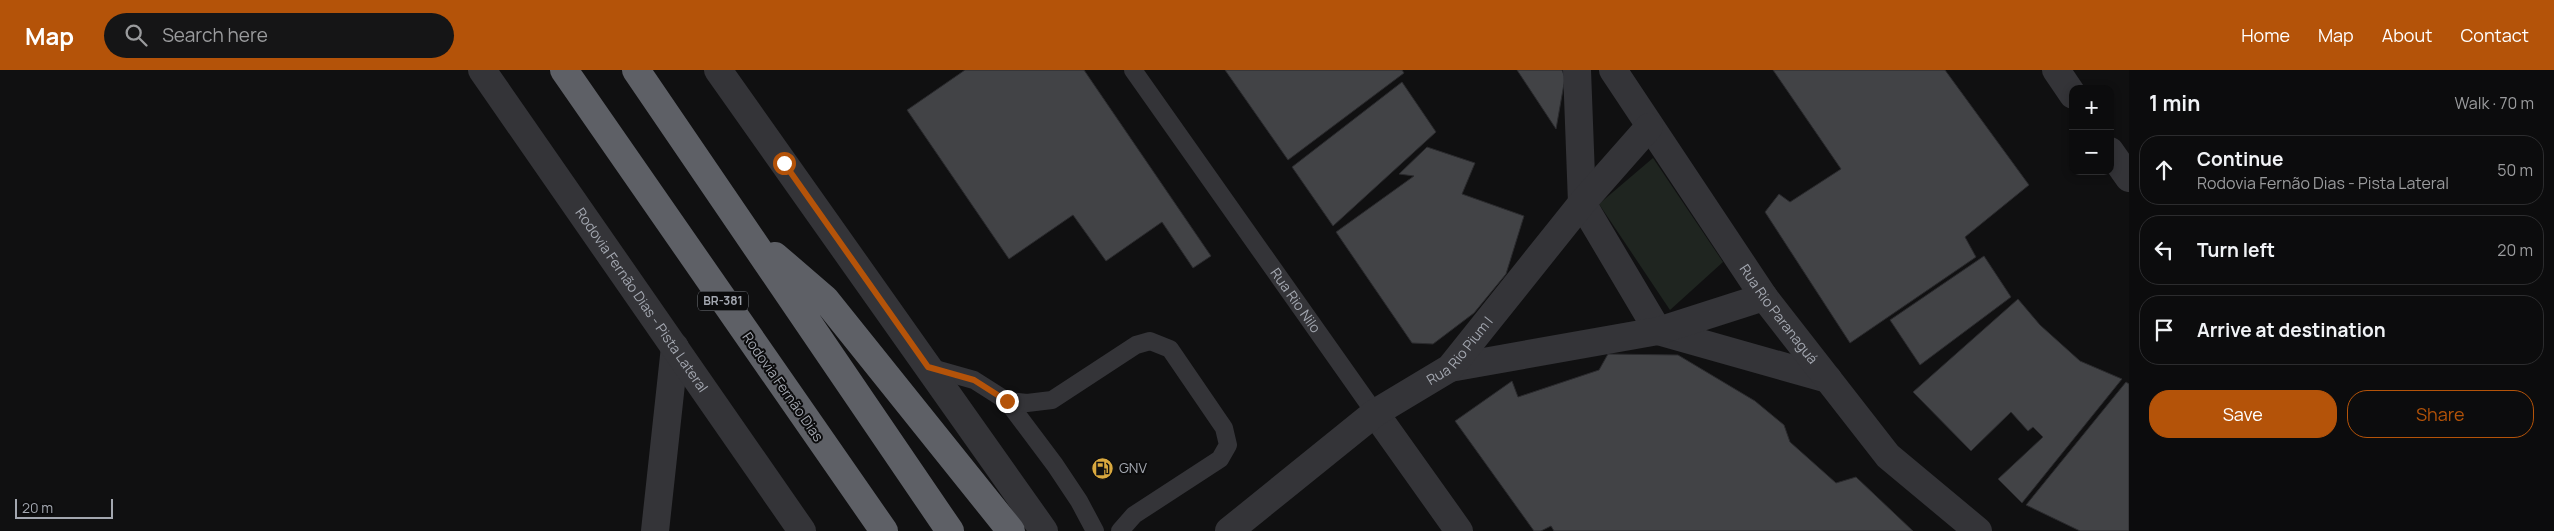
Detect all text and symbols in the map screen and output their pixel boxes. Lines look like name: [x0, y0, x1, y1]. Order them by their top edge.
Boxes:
search box: [104, 13, 454, 58]
text: Map: [25, 19, 74, 52]
icon: search: [122, 21, 150, 49]
text: Search here: [162, 22, 268, 48]
text: Home: [2241, 23, 2290, 47]
text: Map: [2318, 23, 2354, 47]
text: About: [2382, 23, 2432, 47]
text: Contact: [2460, 23, 2529, 47]
map controls: [2069, 85, 2114, 175]
button: +: [2069, 85, 2114, 130]
text: 1 min: [2149, 89, 2200, 117]
text: Walk · 70 m: [2455, 92, 2534, 114]
button: −: [2069, 130, 2114, 175]
text: Continue: [2197, 146, 2283, 172]
route start: [773, 152, 796, 175]
icon: ahead: [2150, 156, 2178, 184]
text: 50 m: [2497, 159, 2533, 181]
text: Rodovia Fernão Dias - Pista Lateral: [2197, 172, 2449, 194]
street label: Rodovia Fernão Dias - Pista Lateral: [571, 204, 713, 396]
icon: left: [2150, 236, 2178, 264]
text: Turn left: [2197, 237, 2275, 263]
text: 20 m: [2497, 239, 2533, 261]
street label: Rua Rio Paranaguá: [1736, 260, 1823, 367]
street label: Rua Rio Nilo: [1266, 264, 1325, 336]
road number: BR-381: [698, 292, 748, 310]
street label: Rua Rio Pium I: [1423, 312, 1497, 389]
icon: arrive: [2150, 316, 2178, 344]
text: Arrive at destination: [2197, 317, 2386, 343]
street label: Rodovia Fernão Dias: [739, 328, 828, 445]
route end: [996, 390, 1019, 413]
button: Save: [2149, 390, 2337, 438]
button: Share: [2347, 390, 2534, 438]
fuel station icon: GNV: [1091, 456, 1115, 480]
place label: GNV: [1119, 458, 1147, 477]
scale bar: [15, 496, 112, 519]
text: 20 m: [22, 498, 53, 517]

